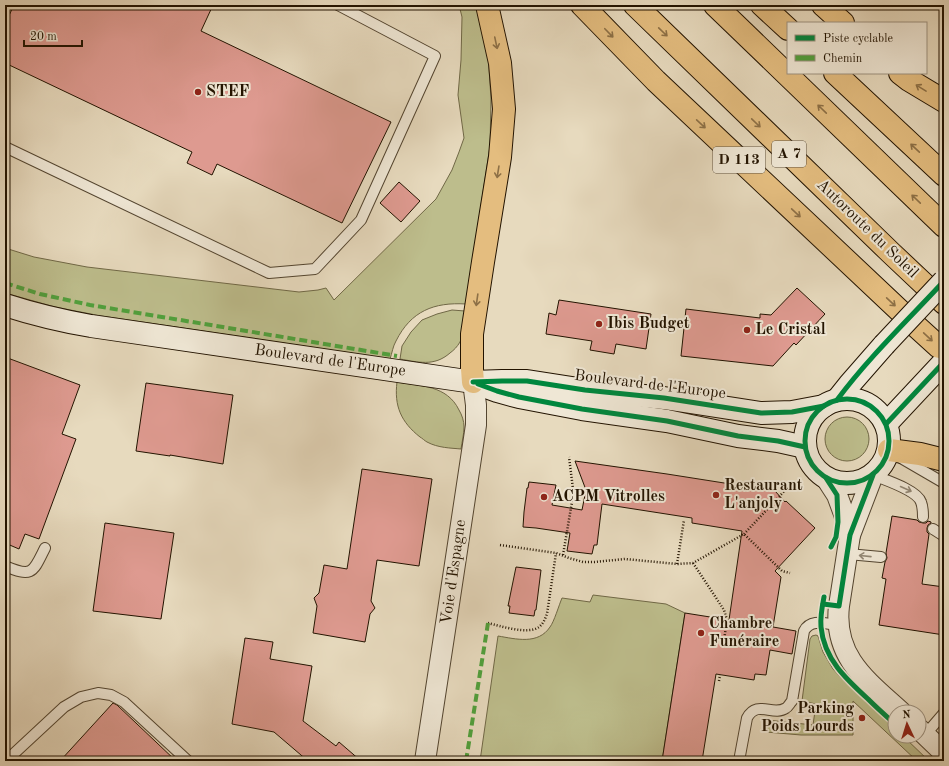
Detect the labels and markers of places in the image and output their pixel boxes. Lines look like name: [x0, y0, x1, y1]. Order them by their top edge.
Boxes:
place label: STEF: [206, 84, 249, 100]
marker: STEF: [193, 87, 203, 97]
place label: Ibis Budget: [607, 316, 690, 332]
marker: Ibis Budget: [594, 319, 604, 329]
place label: Le Cristal: [755, 322, 826, 338]
marker: Le Cristal: [742, 325, 752, 335]
place label: Restaurant L'anjoly: [724, 478, 803, 512]
place label: ACPM Vitrolles: [552, 489, 665, 505]
marker: Restaurant L'anjoly: [711, 490, 721, 500]
marker: ACPM Vitrolles: [539, 492, 549, 502]
place label: Chambre Funéraire: [709, 616, 779, 650]
marker: Chambre Funéraire: [696, 628, 706, 638]
place label: Parking Poids Lourds: [761, 701, 854, 735]
marker: Parking Poids Lourds: [857, 713, 867, 723]

